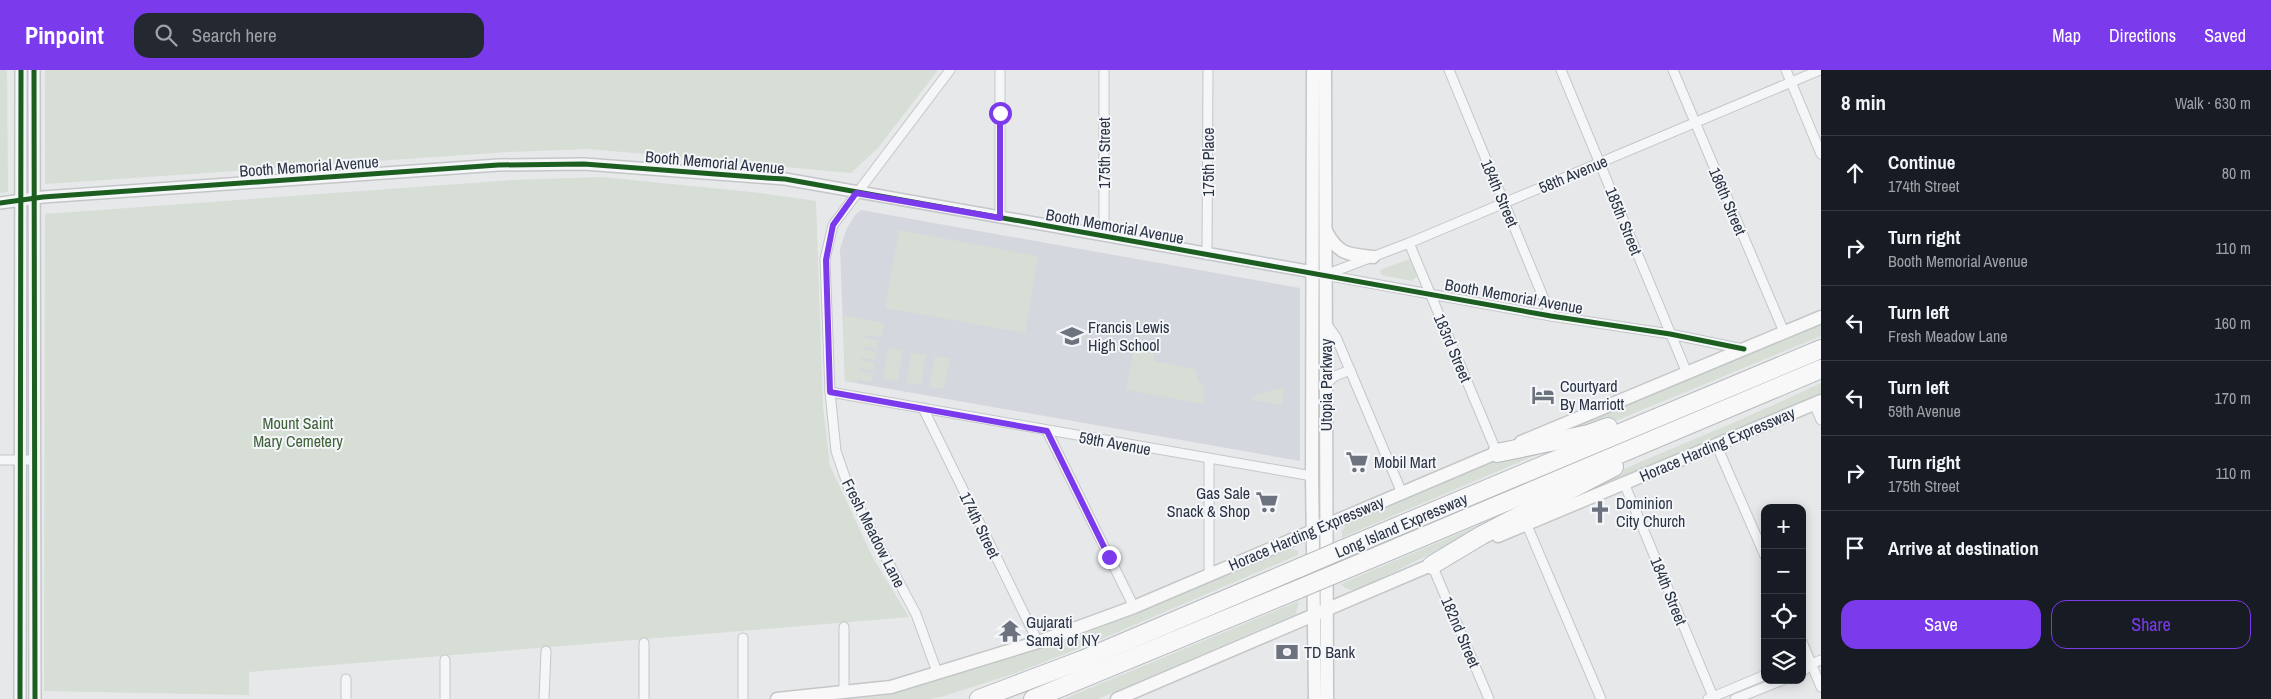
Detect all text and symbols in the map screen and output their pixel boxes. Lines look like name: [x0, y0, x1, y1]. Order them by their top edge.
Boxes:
search box: [134, 13, 484, 58]
text: Pinpoint: [25, 19, 104, 51]
icon: search: [152, 21, 180, 49]
text: Search here: [192, 22, 277, 48]
text: Map: [2052, 23, 2081, 48]
text: Directions: [2109, 23, 2176, 48]
text: Saved: [2204, 23, 2246, 48]
text: 8 min: [1841, 88, 1886, 117]
text: Walk · 630 m: [2175, 92, 2251, 114]
route start: [989, 102, 1012, 125]
street label: 175th Street: [1093, 117, 1115, 189]
street label: 175th Place: [1197, 127, 1219, 197]
street label: Booth Memorial Avenue: [644, 145, 786, 179]
text: Continue: [1888, 149, 1956, 175]
street label: Booth Memorial Avenue: [238, 150, 380, 182]
street label: 58th Avenue: [1535, 150, 1611, 198]
street label: 184th Street: [1476, 156, 1524, 231]
icon: ahead: [1841, 159, 1869, 187]
text: 80 m: [2222, 162, 2251, 184]
street label: 186th Street: [1704, 164, 1752, 239]
text: 174th Street: [1888, 175, 1960, 197]
street label: 185th Street: [1600, 184, 1648, 259]
street label: Booth Memorial Avenue: [1044, 203, 1186, 249]
text: Turn right: [1888, 224, 1960, 250]
icon: right: [1841, 234, 1869, 262]
text: 110 m: [2215, 237, 2251, 259]
text: Booth Memorial Avenue: [1888, 250, 2028, 272]
street label: Booth Memorial Avenue: [1443, 273, 1585, 319]
text: Turn left: [1888, 299, 1949, 325]
icon: left: [1841, 309, 1869, 337]
street label: 183rd Street: [1429, 310, 1477, 386]
text: 160 m: [2215, 312, 2251, 334]
place label: Francis Lewis High School: [1088, 316, 1170, 356]
school or university icon: Francis Lewis High School: [1059, 323, 1085, 349]
text: Fresh Meadow Lane: [1888, 325, 2008, 347]
street label: Utopia Parkway: [1315, 338, 1337, 431]
text: Turn left: [1888, 374, 1949, 400]
place label: Courtyard By Marriott: [1560, 375, 1625, 415]
hotel icon: Courtyard By Marriott: [1530, 382, 1556, 408]
icon: left: [1841, 384, 1869, 412]
text: 170 m: [2215, 387, 2251, 409]
text: 59th Avenue: [1888, 400, 1961, 422]
street label: Horace Harding Expressway: [1636, 401, 1799, 487]
park label: Mount Saint Mary Cemetery: [253, 412, 343, 452]
street label: 59th Avenue: [1077, 426, 1153, 460]
supermarket icon: Mobil Mart: [1344, 449, 1370, 475]
text: Turn right: [1888, 449, 1960, 475]
place label: Mobil Mart: [1374, 451, 1436, 473]
icon: right: [1841, 459, 1869, 487]
text: 110 m: [2215, 462, 2251, 484]
street label: Fresh Meadow Lane: [837, 475, 911, 591]
text: 175th Street: [1888, 475, 1960, 497]
place label: Gas Sale Snack & Shop: [1167, 482, 1250, 522]
street label: Long Island Expressway: [1331, 487, 1471, 563]
street label: 174th Street: [954, 488, 1006, 562]
supermarket icon: Gas Sale Snack & Shop: [1254, 489, 1280, 515]
street label: Horace Harding Expressway: [1225, 490, 1388, 576]
place label: Dominion City Church: [1616, 492, 1685, 532]
church icon: Dominion City Church: [1587, 499, 1613, 525]
map controls: [1761, 504, 1806, 684]
button: +: [1761, 504, 1806, 549]
icon: arrive: [1841, 534, 1869, 562]
text: Arrive at destination: [1888, 535, 2039, 561]
route end: [1098, 546, 1121, 569]
button: −: [1761, 549, 1806, 594]
street label: 184th Street: [1645, 554, 1693, 629]
street label: 182nd Street: [1436, 593, 1486, 671]
button: locate: [1761, 594, 1806, 639]
button: Save: [1841, 600, 2041, 649]
button: Share: [2051, 600, 2251, 649]
place label: Gujarati Samaj of NY: [1026, 611, 1100, 651]
temple icon: Gujarati Samaj of NY: [997, 618, 1023, 644]
bank icon: TD Bank: [1274, 639, 1300, 665]
button: layers: [1761, 639, 1806, 684]
place label: TD Bank: [1304, 641, 1355, 663]

